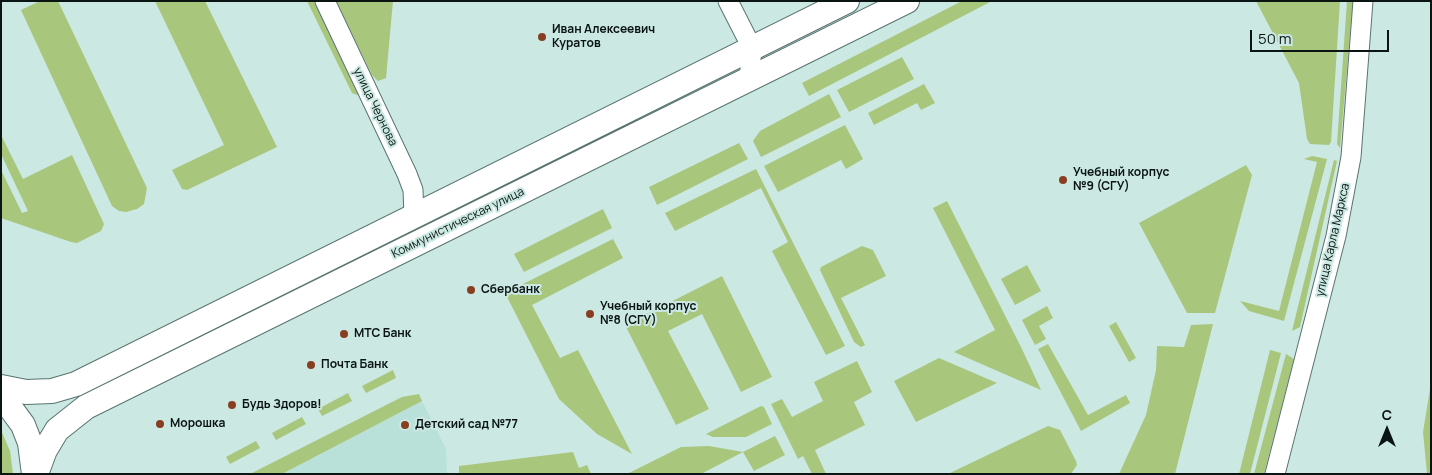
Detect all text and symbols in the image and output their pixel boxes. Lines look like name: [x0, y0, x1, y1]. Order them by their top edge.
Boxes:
scale bar: [1252, 20, 1391, 52]
place label: Иван Алексеевич Куратов: [552, 23, 655, 51]
text: 50 m: [1258, 28, 1292, 49]
marker: Иван Алексеевич Куратов: [536, 31, 548, 43]
street label: улица Чернова: [350, 65, 400, 149]
place label: Учебный корпус №9 (СГУ): [1073, 166, 1169, 194]
marker: Учебный корпус №9 (СГУ): [1057, 174, 1069, 186]
street label: улица Карла Маркса: [1313, 182, 1353, 298]
street label: Коммунистическая улица: [389, 185, 527, 261]
place label: Сбербанк: [481, 283, 540, 297]
marker: Сбербанк: [465, 284, 477, 296]
place label: Учебный корпус №8 (СГУ): [600, 300, 696, 328]
marker: Учебный корпус №8 (СГУ): [584, 308, 596, 320]
place label: МТС Банк: [354, 327, 411, 341]
marker: МТС Банк: [338, 328, 350, 340]
place label: Почта Банк: [321, 358, 388, 372]
marker: Почта Банк: [305, 359, 317, 371]
place label: Будь Здоров!: [242, 398, 322, 412]
marker: Будь Здоров!: [226, 399, 238, 411]
north arrow: [1362, 405, 1412, 455]
text: С: [1382, 405, 1392, 424]
place label: Морошка: [170, 417, 225, 431]
marker: Морошка: [154, 418, 166, 430]
place label: Детский сад №77: [415, 418, 518, 432]
marker: Детский сад №77: [399, 419, 411, 431]

